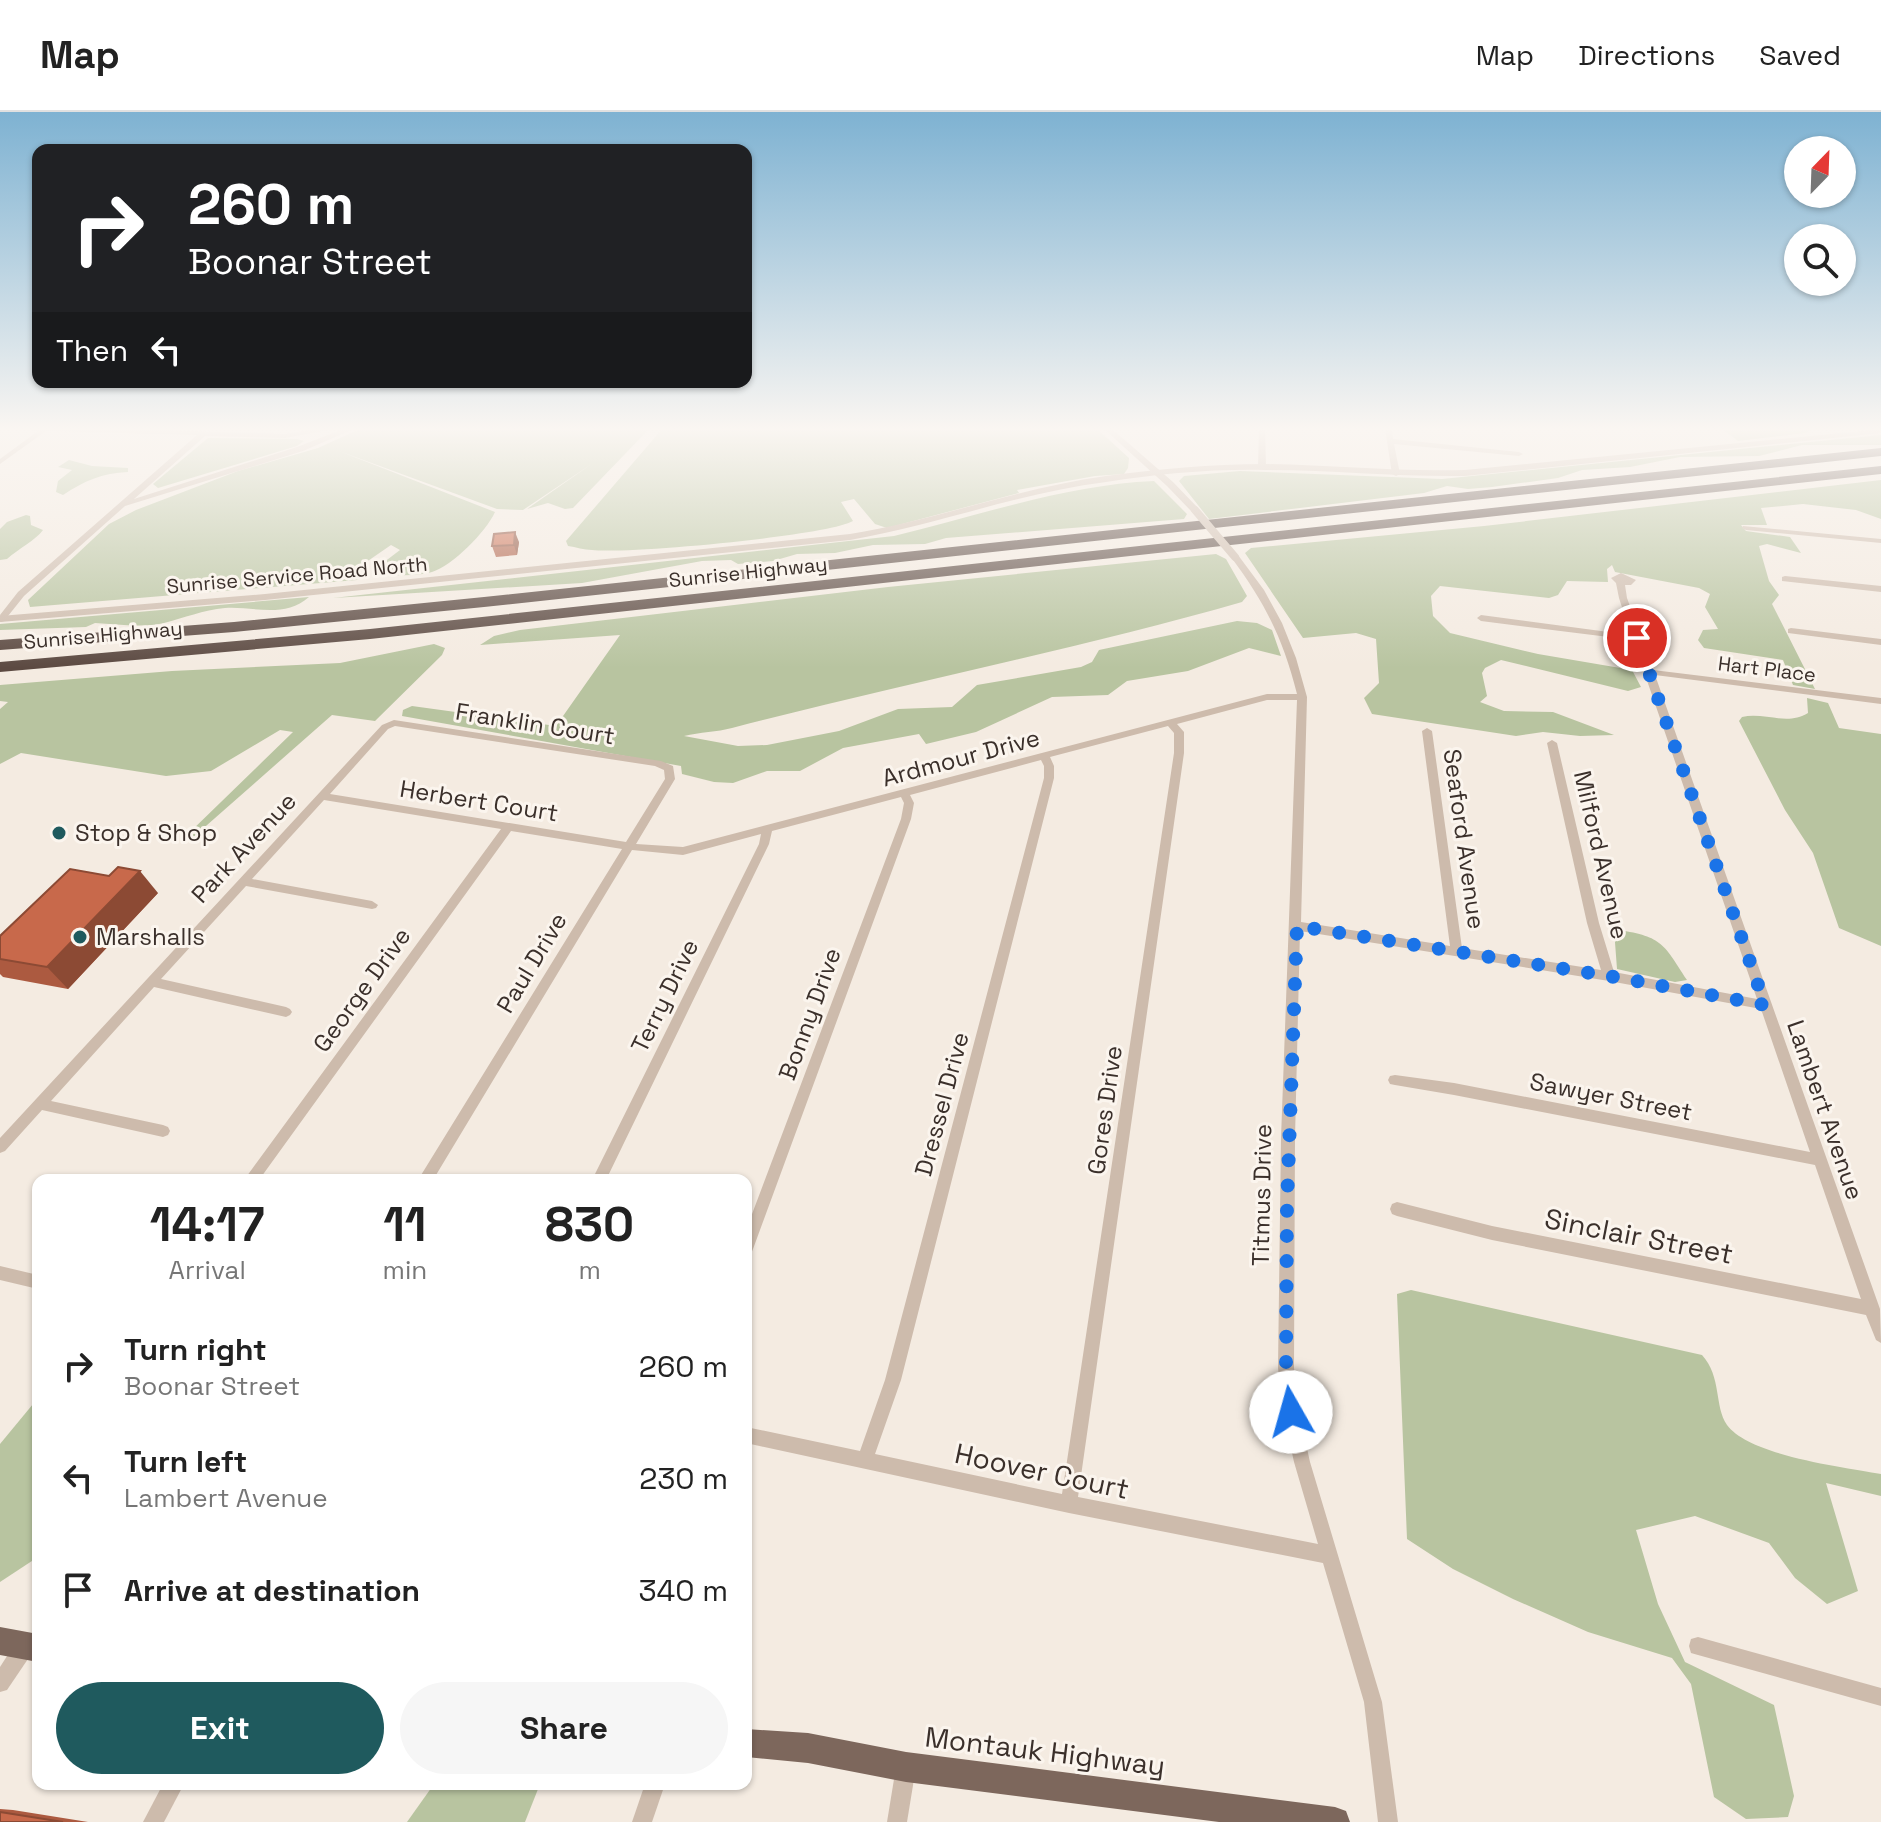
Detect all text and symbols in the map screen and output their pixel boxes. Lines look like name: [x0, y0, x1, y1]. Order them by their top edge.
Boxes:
text: Map: [40, 31, 120, 79]
text: Map: [1476, 37, 1534, 73]
text: Directions: [1578, 37, 1715, 73]
text: Saved: [1759, 37, 1841, 73]
north arrow: [1784, 136, 1856, 208]
map controls: [1784, 136, 1856, 296]
text: 260 m: [188, 169, 354, 240]
icon: right: [56, 176, 160, 280]
button: search: [1784, 224, 1856, 296]
text: Boonar Street: [188, 239, 432, 285]
icon: left: [144, 328, 188, 372]
text: Then: [56, 331, 128, 370]
street label: Sunrise Service Road North: [165, 551, 429, 599]
street label: Sunrise Highway: [668, 551, 828, 593]
pin: [1603, 604, 1671, 672]
street label: Sunrise Highway: [23, 615, 183, 655]
icon: arrive: [1615, 616, 1659, 660]
street label: Hart Place: [1717, 650, 1817, 688]
street label: Franklin Court: [453, 696, 617, 751]
street label: Ardmour Drive: [879, 722, 1043, 793]
street label: Seaford Avenue: [1437, 747, 1492, 931]
street label: Milford Avenue: [1567, 768, 1636, 942]
street label: Herbert Court: [398, 773, 560, 828]
street label: Park Avenue: [184, 786, 303, 910]
place label: Stop & Shop: [75, 817, 217, 848]
marker: Stop & Shop: [50, 824, 68, 842]
street label: Paul Drive: [489, 907, 574, 1019]
place label: Marshalls: [96, 921, 205, 952]
street label: George Drive: [306, 921, 417, 1058]
marker: Marshalls: [71, 928, 89, 946]
street label: Terry Drive: [624, 934, 705, 1058]
street label: Bonny Drive: [771, 944, 848, 1084]
street label: Lambert Avenue: [1780, 1016, 1871, 1204]
street label: Dressel Drive: [907, 1028, 976, 1179]
street label: Gores Drive: [1080, 1043, 1129, 1176]
street label: Sawyer Street: [1527, 1066, 1695, 1127]
street label: Titmus Drive: [1245, 1124, 1278, 1266]
text: 14:17: [150, 1194, 265, 1255]
text: 11: [383, 1194, 427, 1255]
text: 830: [545, 1194, 634, 1255]
street label: Sinclair Street: [1542, 1200, 1736, 1272]
text: Arrival: [169, 1253, 246, 1287]
text: min: [383, 1253, 427, 1287]
text: m: [578, 1253, 601, 1287]
text: Turn right: [124, 1330, 267, 1369]
icon: right: [56, 1344, 100, 1388]
text: 260 m: [639, 1347, 728, 1386]
text: Boonar Street: [124, 1369, 300, 1403]
position arrow: [1249, 1370, 1333, 1454]
street label: Hoover Court: [952, 1435, 1132, 1507]
text: Turn left: [124, 1442, 247, 1481]
icon: left: [56, 1456, 100, 1500]
text: 230 m: [639, 1459, 728, 1498]
text: Lambert Avenue: [124, 1481, 328, 1515]
icon: arrive: [56, 1568, 100, 1612]
text: Arrive at destination: [124, 1571, 420, 1610]
text: 340 m: [638, 1571, 728, 1610]
button: Exit: [56, 1682, 384, 1774]
button: Share: [400, 1682, 728, 1774]
street label: Montauk Highway: [923, 1718, 1167, 1784]

